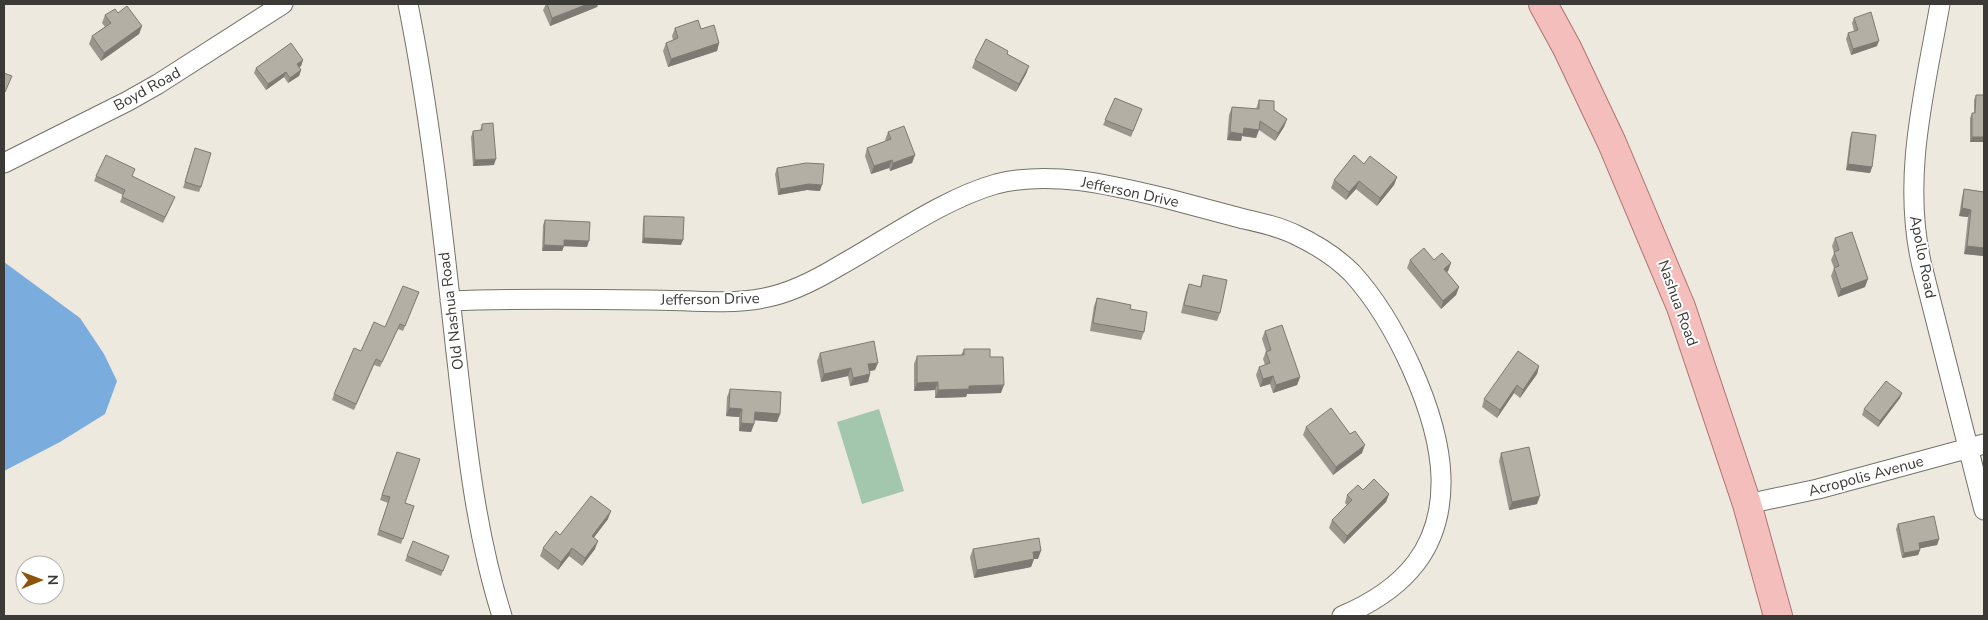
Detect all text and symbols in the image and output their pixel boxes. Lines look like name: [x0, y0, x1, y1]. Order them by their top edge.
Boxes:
street label: Boyd Road: [110, 62, 184, 116]
street label: Jefferson Drive: [1078, 172, 1181, 212]
street label: Apollo Road: [1905, 214, 1941, 300]
street label: Old Nashua Road: [434, 251, 468, 371]
street label: Nashua Road: [1653, 257, 1703, 349]
street label: Jefferson Drive: [659, 288, 760, 310]
street label: Acropolis Avenue: [1806, 451, 1926, 501]
north arrow: [15, 555, 65, 605]
text: N: [43, 574, 62, 585]

